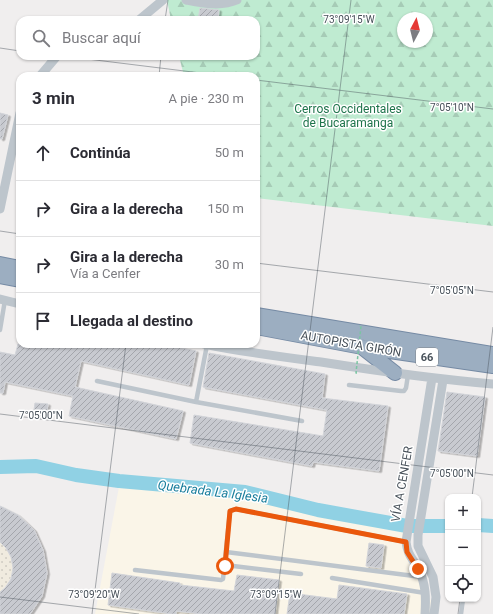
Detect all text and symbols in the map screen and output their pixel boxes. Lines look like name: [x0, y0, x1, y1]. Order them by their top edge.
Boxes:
north arrow: [397, 12, 433, 48]
text: 73°09'15"W: [323, 14, 375, 25]
search box: [16, 16, 260, 60]
icon: search: [30, 27, 52, 49]
text: Buscar aquí: [62, 29, 141, 47]
text: 3 min: [32, 88, 75, 108]
text: A pie · 230 m: [169, 91, 244, 106]
park label: Cerros Occidentales de Bucaramanga: [294, 102, 402, 130]
text: 7°05'10"N: [430, 102, 474, 113]
icon: ahead: [32, 142, 54, 164]
text: Continúa: [70, 144, 131, 162]
text: 50 m: [215, 145, 244, 160]
icon: right: [32, 198, 54, 220]
text: Gira a la derecha: [70, 200, 183, 218]
text: 150 m: [207, 201, 244, 216]
text: Gira a la derecha: [70, 248, 183, 266]
icon: right: [32, 254, 54, 276]
text: 30 m: [215, 257, 244, 272]
text: Vía a Cenfer: [70, 266, 140, 281]
text: 7°05'05"N: [430, 285, 474, 296]
icon: arrive: [32, 310, 54, 332]
text: Llegada al destino: [70, 312, 193, 330]
street label: AUTOPISTA GIRÓN: [300, 327, 403, 360]
road number: 66: [416, 348, 438, 366]
text: 7°05'00"N: [19, 410, 63, 421]
street label: VÍA A CENFER: [387, 444, 416, 523]
text: 7°05'00"N: [430, 468, 474, 479]
water label: Quebrada La Iglesia: [157, 477, 269, 506]
map controls: [445, 494, 481, 602]
button: +: [445, 494, 481, 530]
button: −: [445, 530, 481, 566]
route start: [216, 557, 234, 575]
route end: [409, 560, 427, 578]
button: locate: [445, 566, 481, 602]
text: 73°09'20"W: [68, 589, 120, 600]
text: 73°09'15"W: [250, 589, 302, 600]

